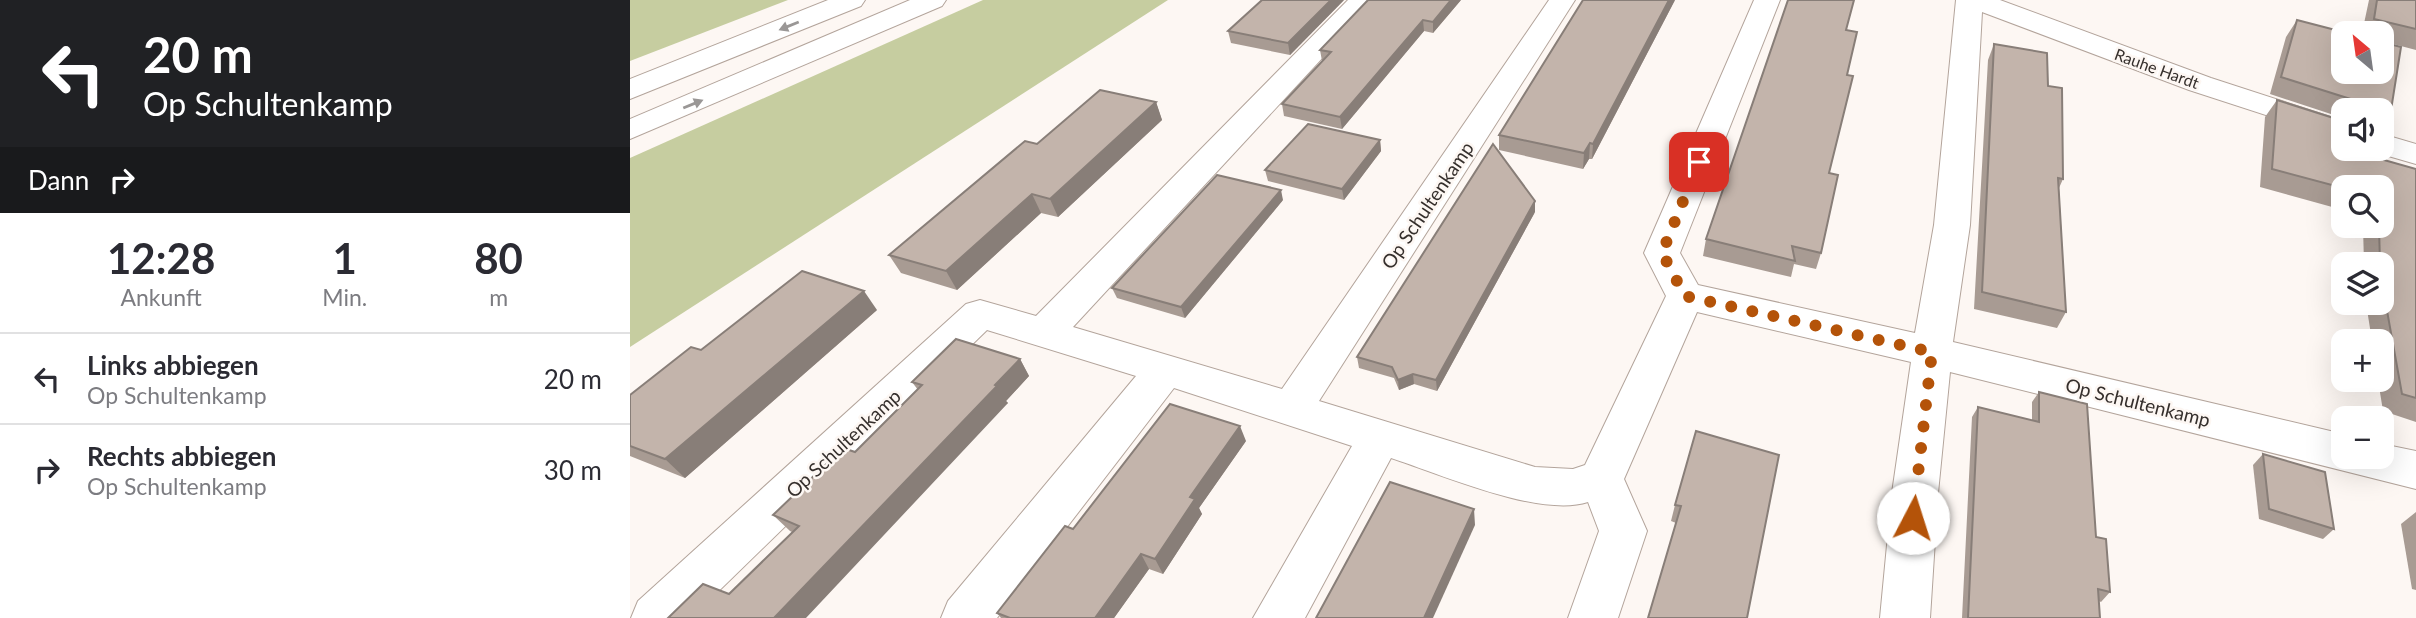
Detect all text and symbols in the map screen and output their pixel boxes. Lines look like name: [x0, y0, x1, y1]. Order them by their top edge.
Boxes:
one-way arrow: [779, 21, 800, 32]
north arrow: [2331, 21, 2394, 84]
map controls: [2331, 21, 2394, 469]
text: 20 m: [143, 25, 253, 83]
icon: left: [28, 28, 119, 119]
street label: Rauhe Hardt: [2112, 44, 2202, 92]
text: Op Schultenkamp: [143, 84, 393, 123]
one-way arrow: [683, 98, 703, 110]
button: sound: [2331, 98, 2394, 161]
pin: [1669, 132, 1729, 192]
street label: Op Schultenkamp: [1376, 137, 1478, 273]
icon: arrive: [1680, 143, 1718, 181]
icon: right: [103, 161, 141, 199]
text: Dann: [28, 164, 89, 196]
button: search: [2331, 175, 2394, 238]
text: 12:28: [107, 233, 215, 283]
text: 1: [333, 233, 357, 283]
text: 80: [474, 233, 523, 283]
button: layers: [2331, 252, 2394, 315]
text: Ankunft: [121, 283, 202, 311]
text: Min.: [322, 283, 367, 311]
text: m: [489, 283, 508, 311]
button: +: [2331, 329, 2394, 392]
text: Links abbiegen: [87, 349, 259, 381]
icon: left: [28, 360, 66, 398]
text: 20 m: [544, 363, 602, 395]
street label: Op Schultenkamp: [2063, 373, 2213, 431]
text: Op Schultenkamp: [87, 381, 267, 409]
street label: Op Schultenkamp: [781, 384, 905, 502]
button: −: [2331, 406, 2394, 469]
text: Rechts abbiegen: [87, 440, 276, 472]
icon: right: [28, 451, 66, 489]
text: 30 m: [544, 454, 602, 486]
text: Op Schultenkamp: [87, 472, 267, 500]
position arrow: [1876, 481, 1950, 555]

